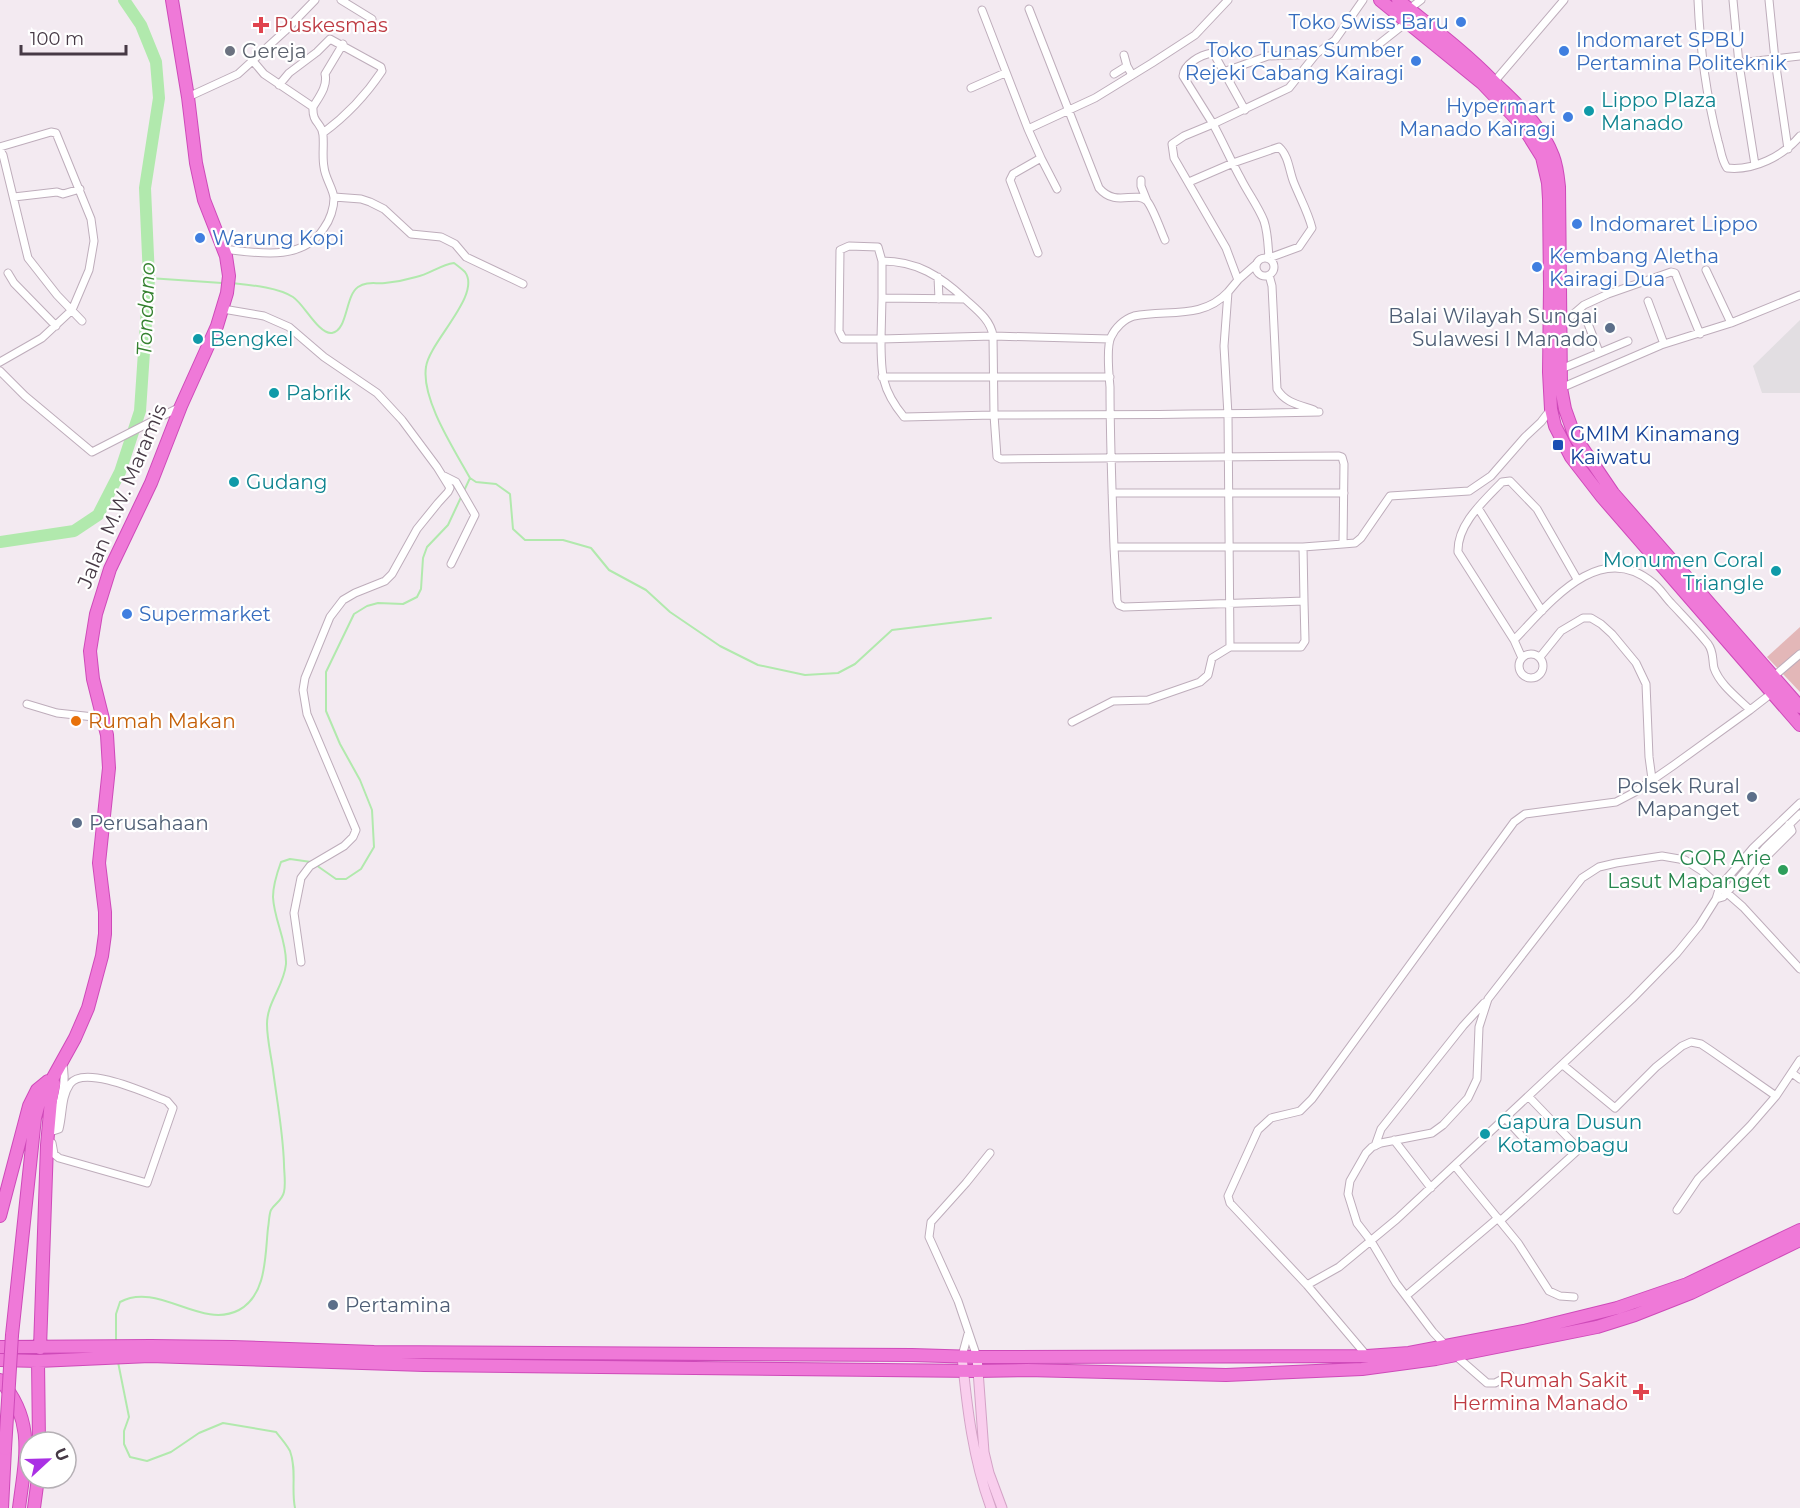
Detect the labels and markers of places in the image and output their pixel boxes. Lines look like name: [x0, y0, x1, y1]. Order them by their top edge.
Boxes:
place label: Toko Swiss Baru: [1289, 10, 1449, 34]
place label: Puskesmas: [274, 13, 388, 37]
marker: Toko Swiss Baru: [1454, 15, 1468, 29]
marker: Puskesmas: [252, 16, 270, 34]
place label: Indomaret SPBU Pertamina Politeknik: [1576, 28, 1787, 75]
place label: Toko Tunas Sumber Rejeki Cabang Kairagi: [1185, 38, 1404, 85]
place label: Gereja: [242, 39, 307, 63]
marker: Gereja: [223, 44, 237, 58]
marker: Indomaret SPBU Pertamina Politeknik: [1557, 44, 1571, 58]
marker: Toko Tunas Sumber Rejeki Cabang Kairagi: [1409, 54, 1423, 68]
place label: Lippo Plaza Manado: [1601, 88, 1717, 135]
place label: Hypermart Manado Kairagi: [1399, 94, 1556, 141]
marker: Lippo Plaza Manado: [1582, 104, 1596, 118]
marker: Hypermart Manado Kairagi: [1561, 110, 1575, 124]
place label: Indomaret Lippo: [1589, 212, 1758, 236]
marker: Indomaret Lippo: [1570, 217, 1584, 231]
place label: Warung Kopi: [212, 226, 344, 250]
marker: Warung Kopi: [193, 231, 207, 245]
place label: Kembang Aletha Kairagi Dua: [1549, 244, 1719, 291]
marker: Kembang Aletha Kairagi Dua: [1530, 260, 1544, 274]
place label: Balai Wilayah Sungai Sulawesi I Manado: [1388, 304, 1598, 351]
marker: Balai Wilayah Sungai Sulawesi I Manado: [1603, 321, 1617, 335]
place label: Bengkel: [210, 327, 293, 351]
marker: Bengkel: [191, 332, 205, 346]
place label: Pabrik: [286, 381, 351, 405]
marker: Pabrik: [267, 386, 281, 400]
place label: GMIM Kinamang Kaiwatu: [1570, 422, 1740, 469]
marker: GMIM Kinamang Kaiwatu: [1551, 438, 1565, 452]
place label: Gudang: [246, 470, 327, 494]
marker: Gudang: [227, 475, 241, 489]
place label: Monumen Coral Triangle: [1603, 548, 1764, 595]
marker: Monumen Coral Triangle: [1769, 564, 1783, 578]
place label: Supermarket: [139, 602, 271, 626]
marker: Supermarket: [120, 607, 134, 621]
place label: Rumah Makan: [88, 709, 236, 733]
marker: Rumah Makan: [69, 714, 83, 728]
place label: Polsek Rural Mapanget: [1617, 774, 1740, 821]
marker: Polsek Rural Mapanget: [1745, 790, 1759, 804]
place label: Perusahaan: [89, 811, 209, 835]
marker: Perusahaan: [70, 816, 84, 830]
place label: GOR Arie Lasut Mapanget: [1607, 846, 1771, 893]
marker: GOR Arie Lasut Mapanget: [1776, 863, 1790, 877]
place label: Gapura Dusun Kotamobagu: [1497, 1110, 1642, 1157]
marker: Gapura Dusun Kotamobagu: [1478, 1127, 1492, 1141]
place label: Pertamina: [345, 1293, 451, 1317]
marker: Pertamina: [326, 1298, 340, 1312]
place label: Rumah Sakit Hermina Manado: [1452, 1368, 1628, 1415]
marker: Rumah Sakit Hermina Manado: [1632, 1383, 1650, 1401]

